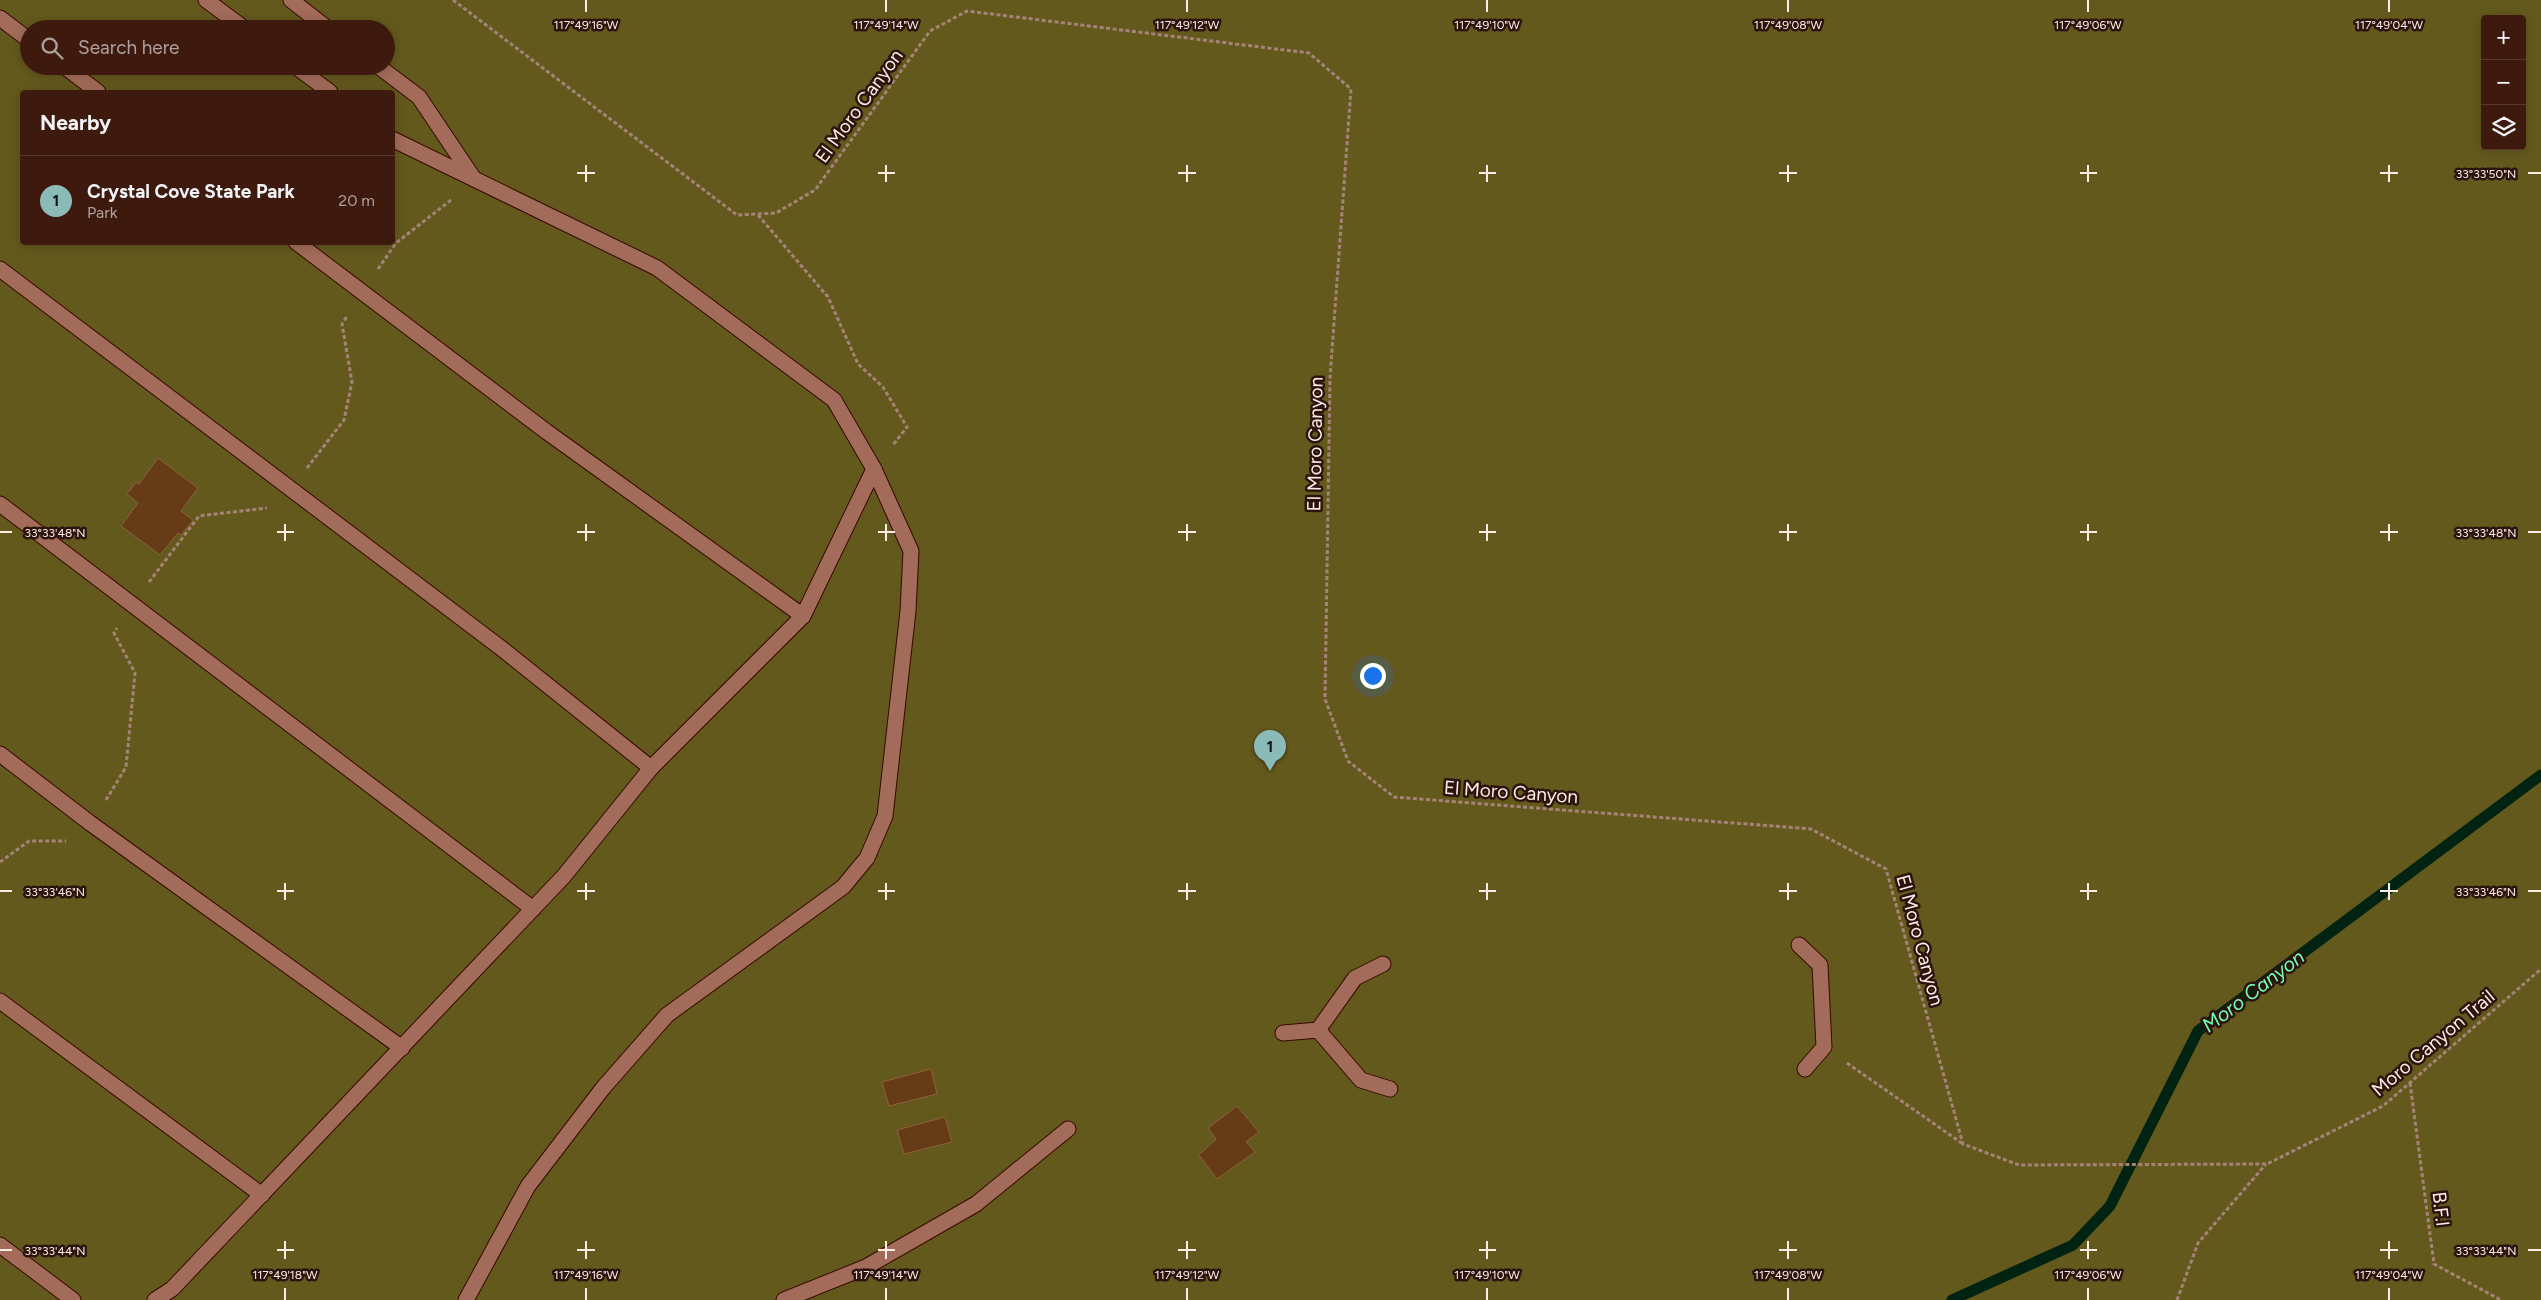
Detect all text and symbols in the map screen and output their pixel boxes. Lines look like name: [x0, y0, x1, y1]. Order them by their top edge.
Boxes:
map controls: [2481, 15, 2526, 150]
button: +: [2481, 15, 2526, 60]
text: 117°49'16"W: [554, 18, 619, 32]
text: 117°49'14"W: [853, 18, 919, 32]
text: 117°49'12"W: [1155, 18, 1220, 32]
text: 117°49'10"W: [1454, 18, 1520, 32]
text: 117°49'08"W: [1754, 18, 1822, 32]
text: 117°49'06"W: [2054, 18, 2122, 32]
text: 117°49'04"W: [2355, 18, 2423, 32]
search box: [20, 20, 395, 75]
icon: search: [38, 34, 66, 62]
text: Search here: [78, 36, 180, 59]
street label: El Moro Canyon: [810, 45, 908, 167]
button: −: [2481, 60, 2526, 105]
button: layers: [2481, 105, 2526, 150]
text: Nearby: [40, 110, 111, 135]
text: 33°33'50"N: [2456, 167, 2516, 181]
text: Crystal Cove State Park: [87, 180, 295, 203]
text: 1: [53, 191, 59, 210]
text: 20 m: [338, 191, 375, 210]
text: Park: [87, 203, 117, 222]
street label: El Moro Canyon: [1302, 377, 1328, 511]
text: 33°33'48"N: [25, 526, 85, 540]
text: 33°33'48"N: [2456, 526, 2516, 540]
your location: [1360, 663, 1386, 689]
pin: 1: [1254, 730, 1286, 771]
street label: El Moro Canyon: [1443, 776, 1579, 808]
street label: El Moro Canyon: [1891, 872, 1949, 1008]
text: 33°33'46"N: [25, 885, 85, 899]
text: 33°33'46"N: [2456, 885, 2516, 899]
water label: Moro Canyon: [2197, 945, 2309, 1037]
street label: Moro Canyon Trail: [2367, 985, 2499, 1101]
street label: B.F.I: [2427, 1190, 2455, 1228]
text: 33°33'44"N: [25, 1244, 85, 1258]
text: 33°33'44"N: [2456, 1244, 2516, 1258]
text: 117°49'18"W: [252, 1268, 318, 1282]
text: 117°49'16"W: [554, 1268, 619, 1282]
text: 117°49'14"W: [853, 1268, 919, 1282]
text: 117°49'12"W: [1155, 1268, 1220, 1282]
text: 117°49'10"W: [1454, 1268, 1520, 1282]
text: 117°49'08"W: [1754, 1268, 1822, 1282]
text: 117°49'06"W: [2054, 1268, 2122, 1282]
text: 117°49'04"W: [2355, 1268, 2423, 1282]

